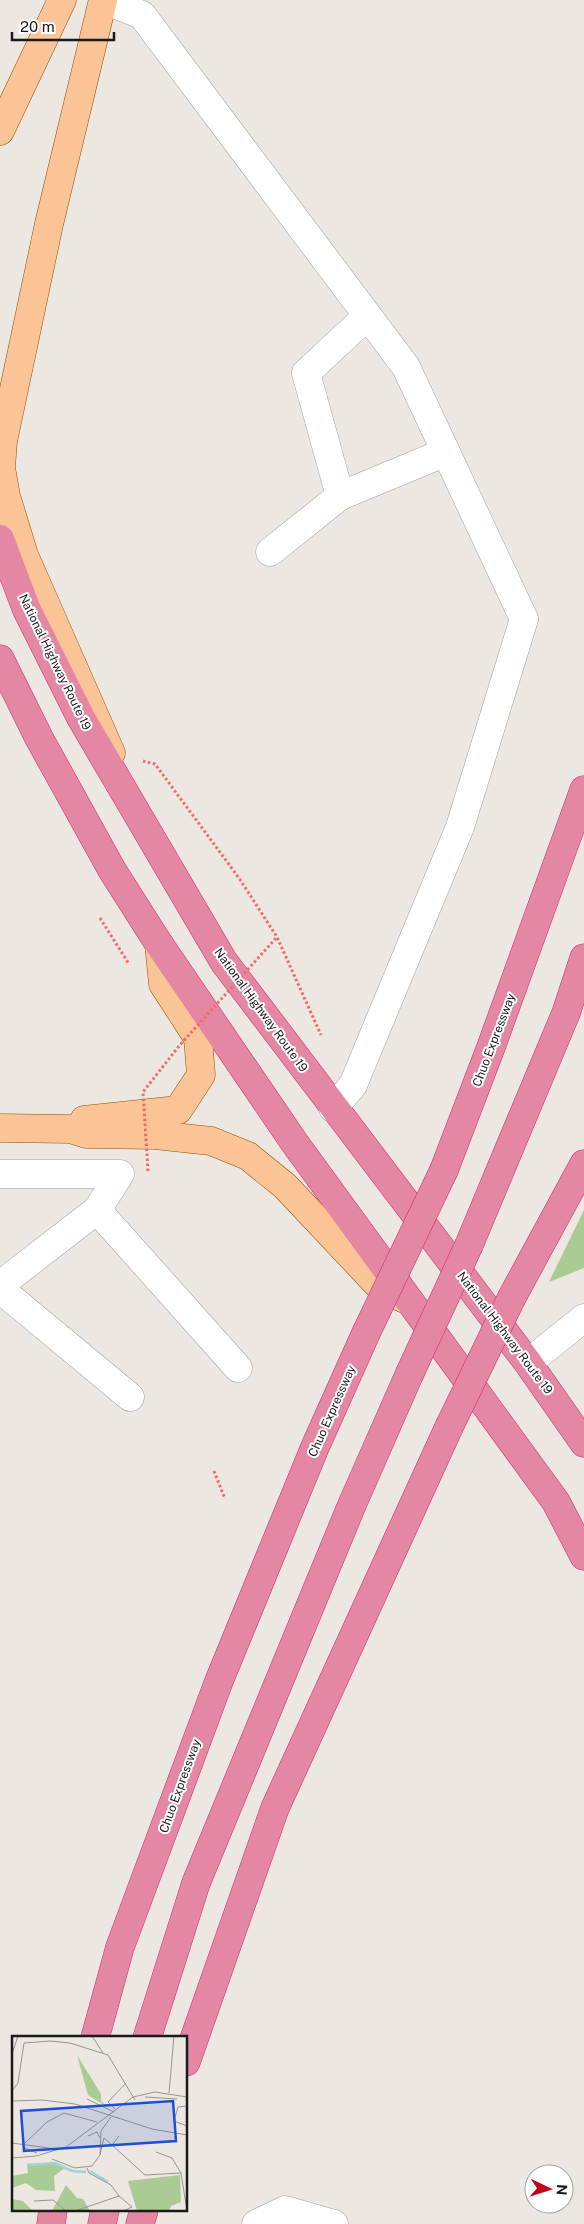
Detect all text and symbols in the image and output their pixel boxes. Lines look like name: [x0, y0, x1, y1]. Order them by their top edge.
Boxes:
scale bar: [12, 10, 115, 42]
text: 20 m: [20, 18, 55, 35]
street label: National Highway Route 19: [16, 592, 94, 732]
street label: National Highway Route 19: [211, 945, 311, 1075]
street label: Chuo Expressway: [470, 991, 518, 1089]
street label: National Highway Route 19: [454, 1269, 556, 1397]
street label: Chuo Expressway: [306, 1363, 359, 1459]
street label: Chuo Expressway: [157, 1737, 204, 1835]
inset map: [12, 2036, 188, 2212]
north arrow: [524, 2164, 574, 2214]
text: N: [554, 2184, 570, 2196]

